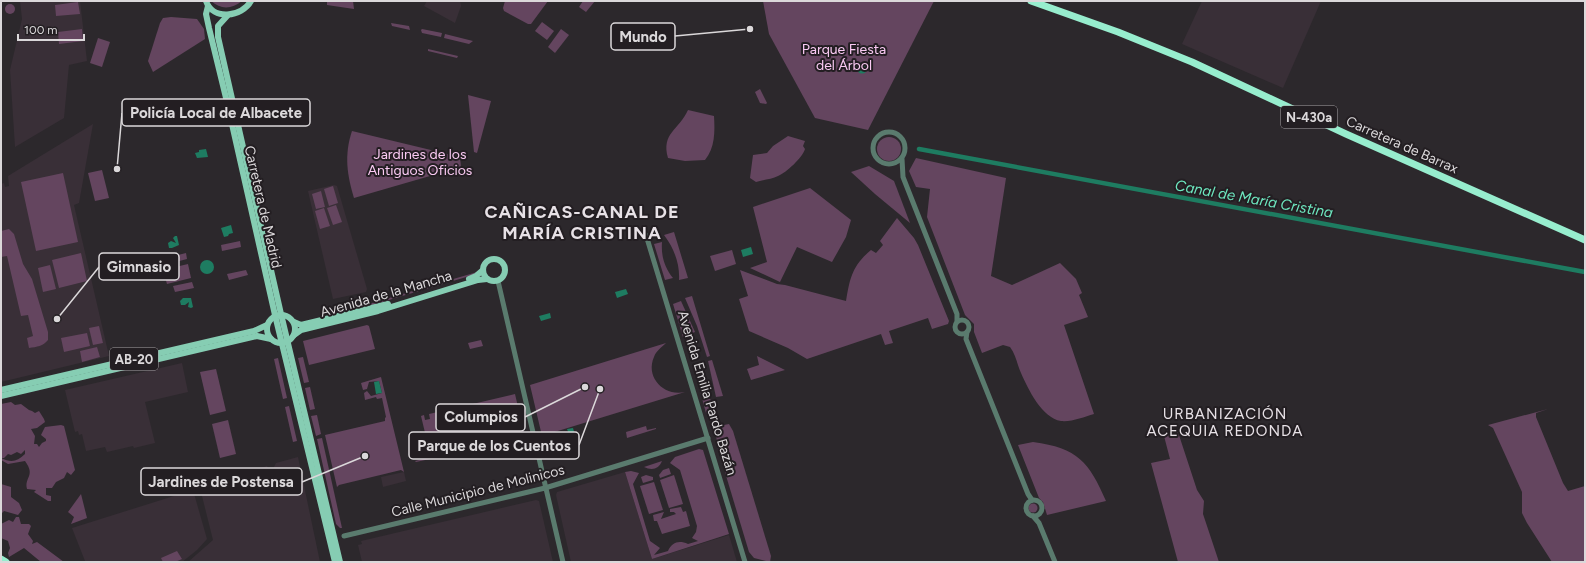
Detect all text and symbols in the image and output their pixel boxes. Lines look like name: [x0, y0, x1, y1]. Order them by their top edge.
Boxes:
scale bar: [18, 16, 84, 42]
text: 100 m: [24, 23, 58, 37]
callout: Mundo: [611, 23, 675, 50]
text: Mundo: [619, 28, 667, 46]
park label: Parque Fiesta del Árbol: [802, 41, 886, 74]
callout: Policía Local de Albacete: [122, 99, 310, 126]
text: Policía Local de Albacete: [130, 104, 303, 122]
road number: N-430a: [1281, 106, 1337, 128]
street label: Carretera de Barrax: [1343, 113, 1461, 177]
street label: Carretera de Madrid: [241, 144, 285, 270]
park label: Jardines de los Antiguos Oficios: [368, 146, 472, 179]
water label: Canal de María Cristina: [1174, 176, 1335, 222]
district label: CAÑICAS-CANAL DE MARÍA CRISTINA: [484, 201, 680, 244]
callout: Gimnasio: [99, 253, 179, 280]
text: Gimnasio: [107, 258, 171, 276]
street label: Avenida de la Mancha: [318, 267, 454, 321]
street label: Avenida Emilia Pardo Bazán: [674, 309, 740, 478]
road number: AB-20: [110, 348, 158, 370]
callout: Columpios: [436, 404, 525, 431]
district label: URBANIZACIÓN ACEQUIA REDONDA: [1146, 405, 1304, 440]
text: Columpios: [444, 408, 518, 426]
callout: Parque de los Cuentos: [409, 432, 579, 459]
text: Parque de los Cuentos: [417, 437, 571, 455]
street label: Calle Municipio de Molinicos: [390, 461, 566, 521]
callout: Jardines de Postensa: [141, 468, 302, 495]
text: Jardines de Postensa: [148, 473, 294, 491]

